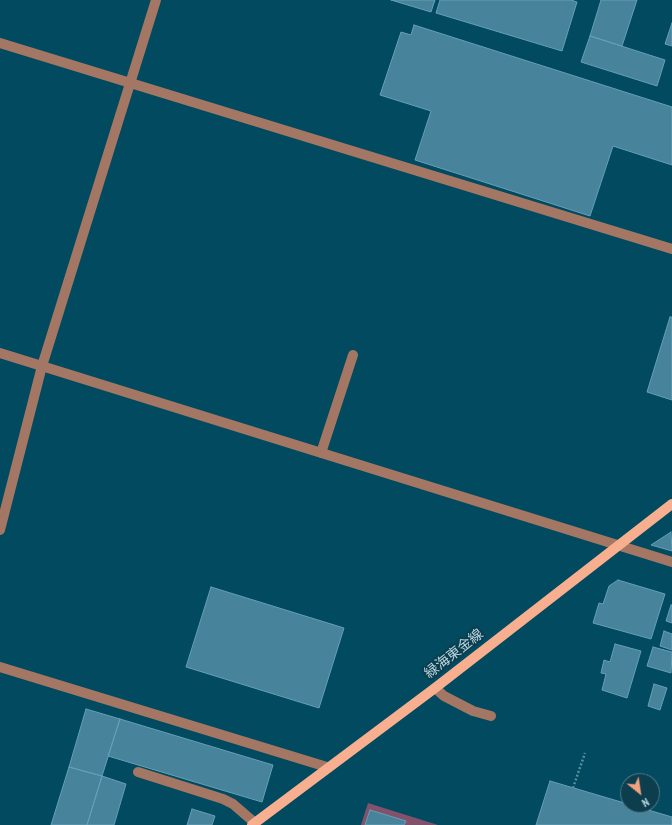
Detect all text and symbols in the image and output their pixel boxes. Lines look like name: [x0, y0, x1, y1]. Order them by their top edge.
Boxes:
street label: 緑海東金線: [421, 626, 487, 682]
north arrow: [620, 773, 660, 813]
text: N: [639, 795, 652, 810]

